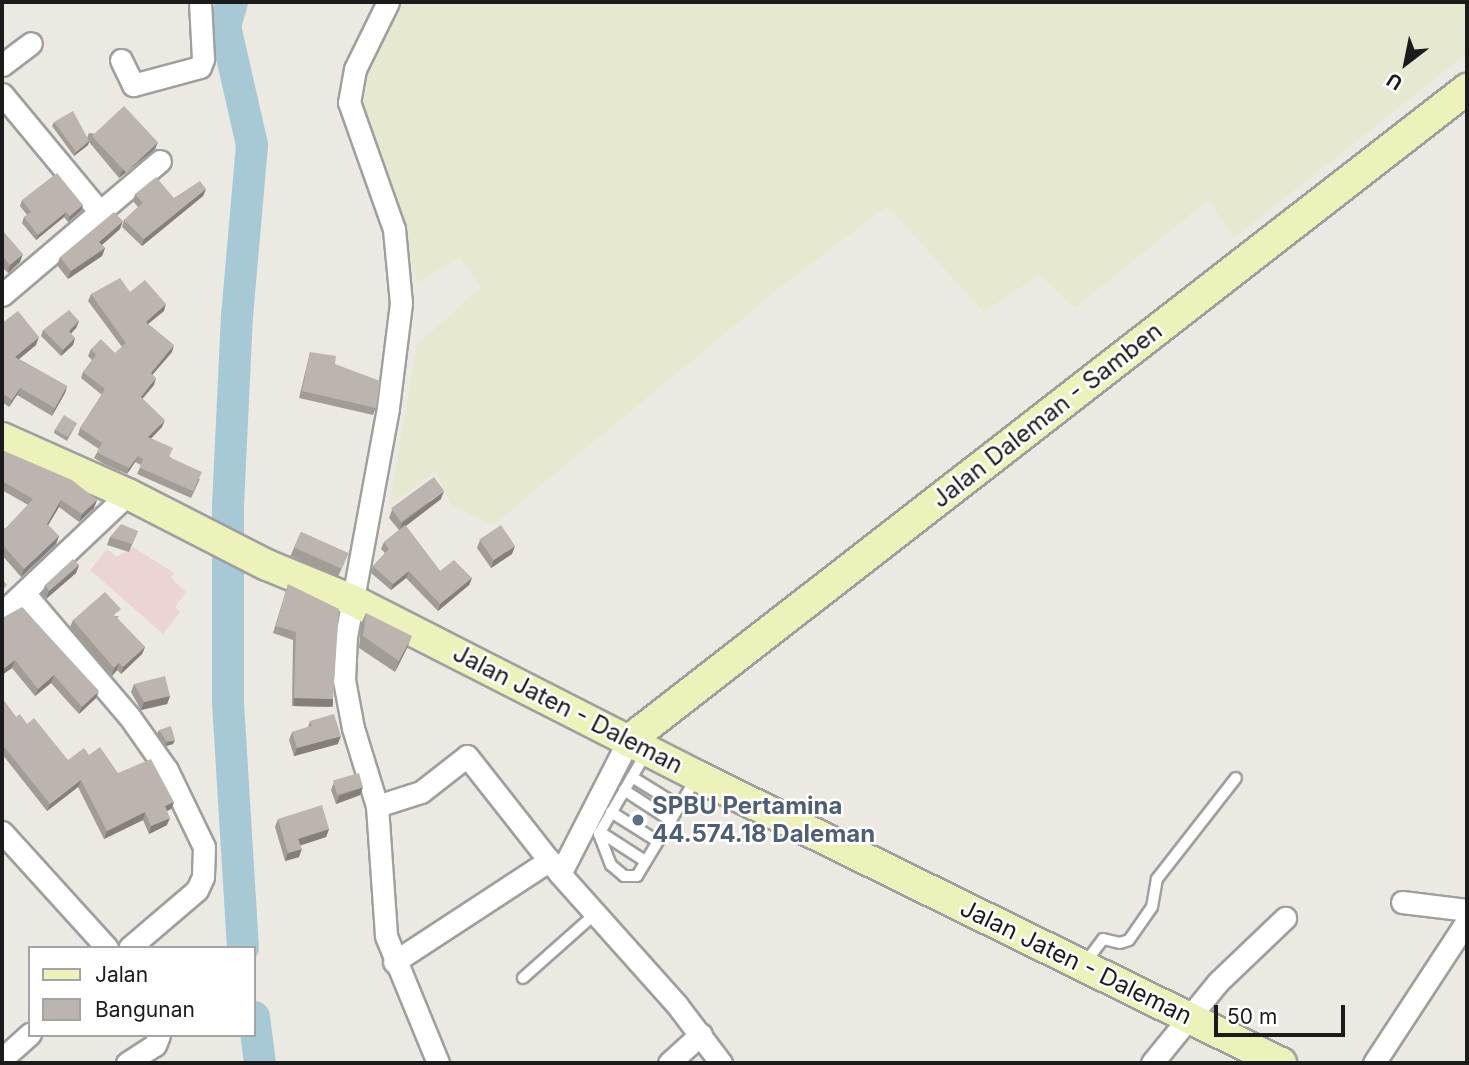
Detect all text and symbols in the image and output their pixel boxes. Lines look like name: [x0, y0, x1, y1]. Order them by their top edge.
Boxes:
north arrow: [1371, 28, 1441, 98]
text: U: [1383, 68, 1407, 95]
street label: Jalan Daleman - Samben: [926, 316, 1168, 514]
street label: Jalan Jaten - Daleman: [448, 638, 688, 780]
place label: SPBU Pertamina 44.574.18 Daleman: [652, 792, 875, 848]
marker: SPBU Pertamina 44.574.18 Daleman: [630, 812, 646, 828]
street label: Jalan Jaten - Daleman: [955, 893, 1197, 1031]
legend: [28, 946, 256, 1037]
text: Jalan: [95, 962, 148, 987]
scale bar: [1217, 992, 1348, 1036]
text: Bangunan: [95, 997, 195, 1022]
text: 50 m: [1227, 1004, 1277, 1029]

